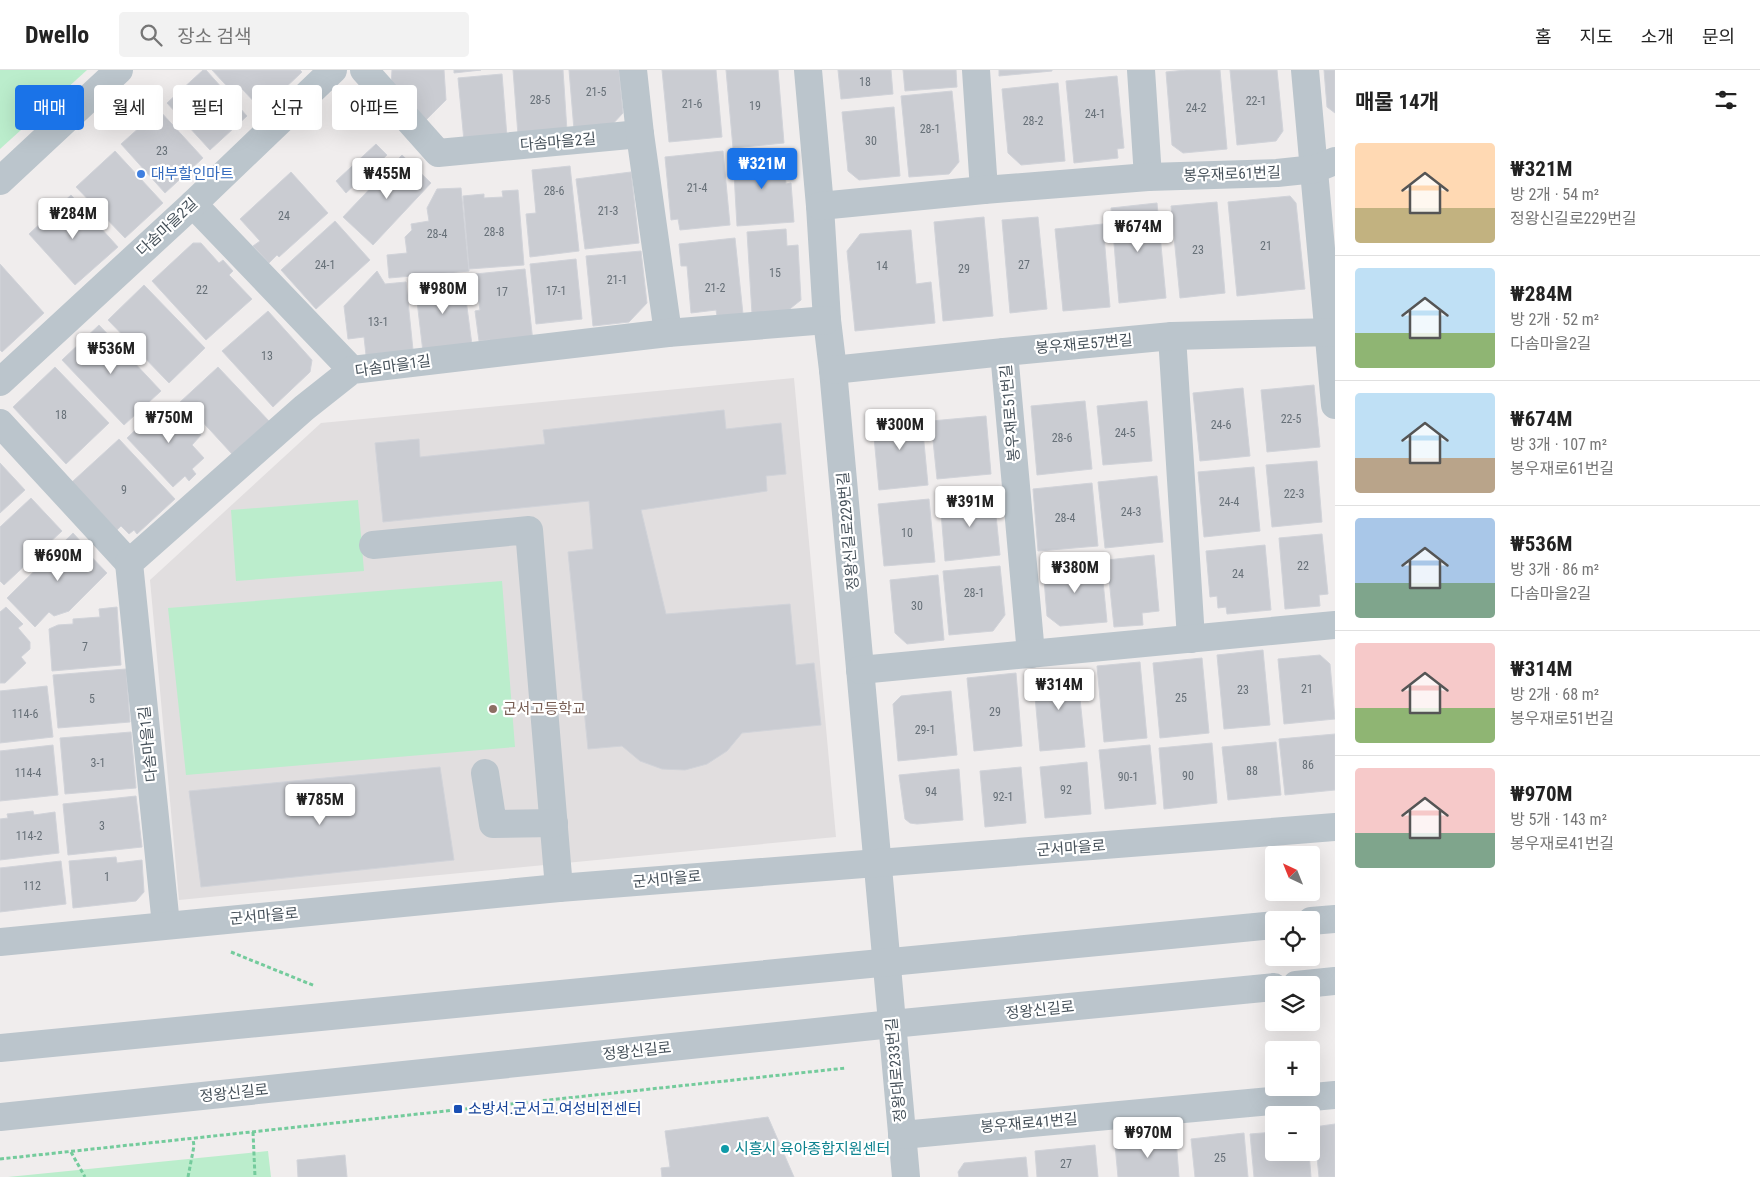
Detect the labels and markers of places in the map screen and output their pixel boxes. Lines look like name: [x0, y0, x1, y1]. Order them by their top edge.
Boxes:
pin: ₩321M: [727, 148, 797, 190]
pin: ₩455M: [352, 158, 422, 200]
place label: 대부할인마트: [151, 165, 234, 183]
marker: 대부할인마트: [135, 168, 147, 180]
pin: ₩284M: [38, 198, 108, 240]
pin: ₩674M: [1103, 210, 1173, 253]
pin: ₩980M: [408, 272, 478, 315]
pin: ₩536M: [76, 332, 146, 375]
pin: ₩750M: [134, 402, 204, 444]
pin: ₩300M: [865, 408, 935, 451]
pin: ₩391M: [935, 486, 1005, 528]
pin: ₩690M: [23, 540, 93, 582]
pin: ₩380M: [1040, 552, 1110, 594]
pin: ₩314M: [1024, 668, 1094, 711]
place label: 군서고등학교: [503, 700, 586, 718]
marker: 군서고등학교: [487, 703, 499, 715]
pin: ₩785M: [285, 784, 355, 826]
place label: 소방서.군서고.여성비전센터: [468, 1100, 642, 1118]
marker: 소방서.군서고.여성비전센터: [452, 1103, 464, 1115]
pin: ₩970M: [1113, 1116, 1183, 1159]
place label: 시흥시 육아종합지원센터: [735, 1140, 890, 1158]
marker: 시흥시 육아종합지원센터: [719, 1143, 731, 1155]

